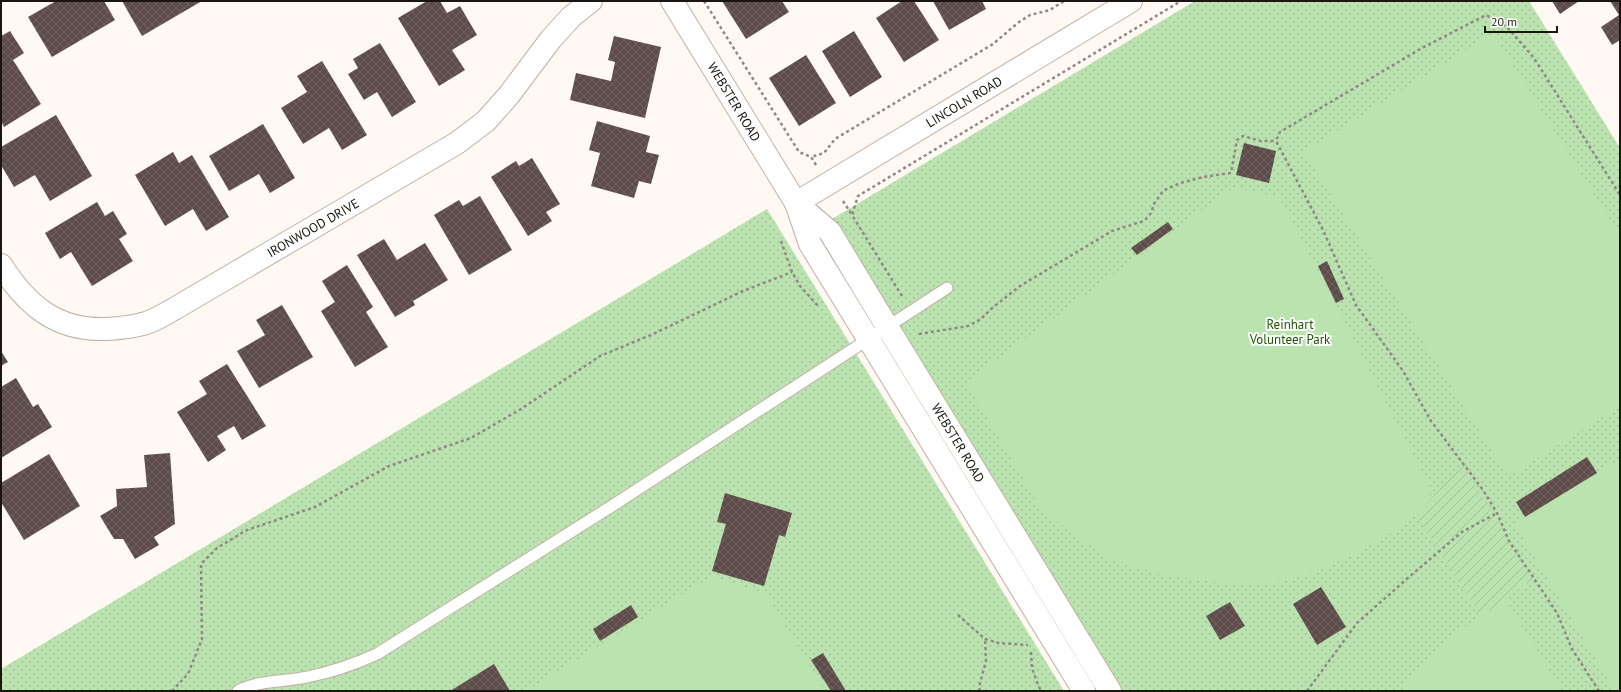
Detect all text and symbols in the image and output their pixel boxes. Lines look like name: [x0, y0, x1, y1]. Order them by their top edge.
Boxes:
scale bar: [1485, 8, 1557, 34]
text: 20 m: [1491, 14, 1517, 29]
street label: WEBSTER ROAD: [704, 59, 764, 145]
street label: LINCOLN ROAD: [923, 73, 1005, 131]
street label: IRONWOOD DRIVE: [264, 195, 362, 261]
park label: Reinhart Volunteer Park: [1249, 316, 1331, 348]
street label: WEBSTER ROAD: [928, 400, 988, 486]

